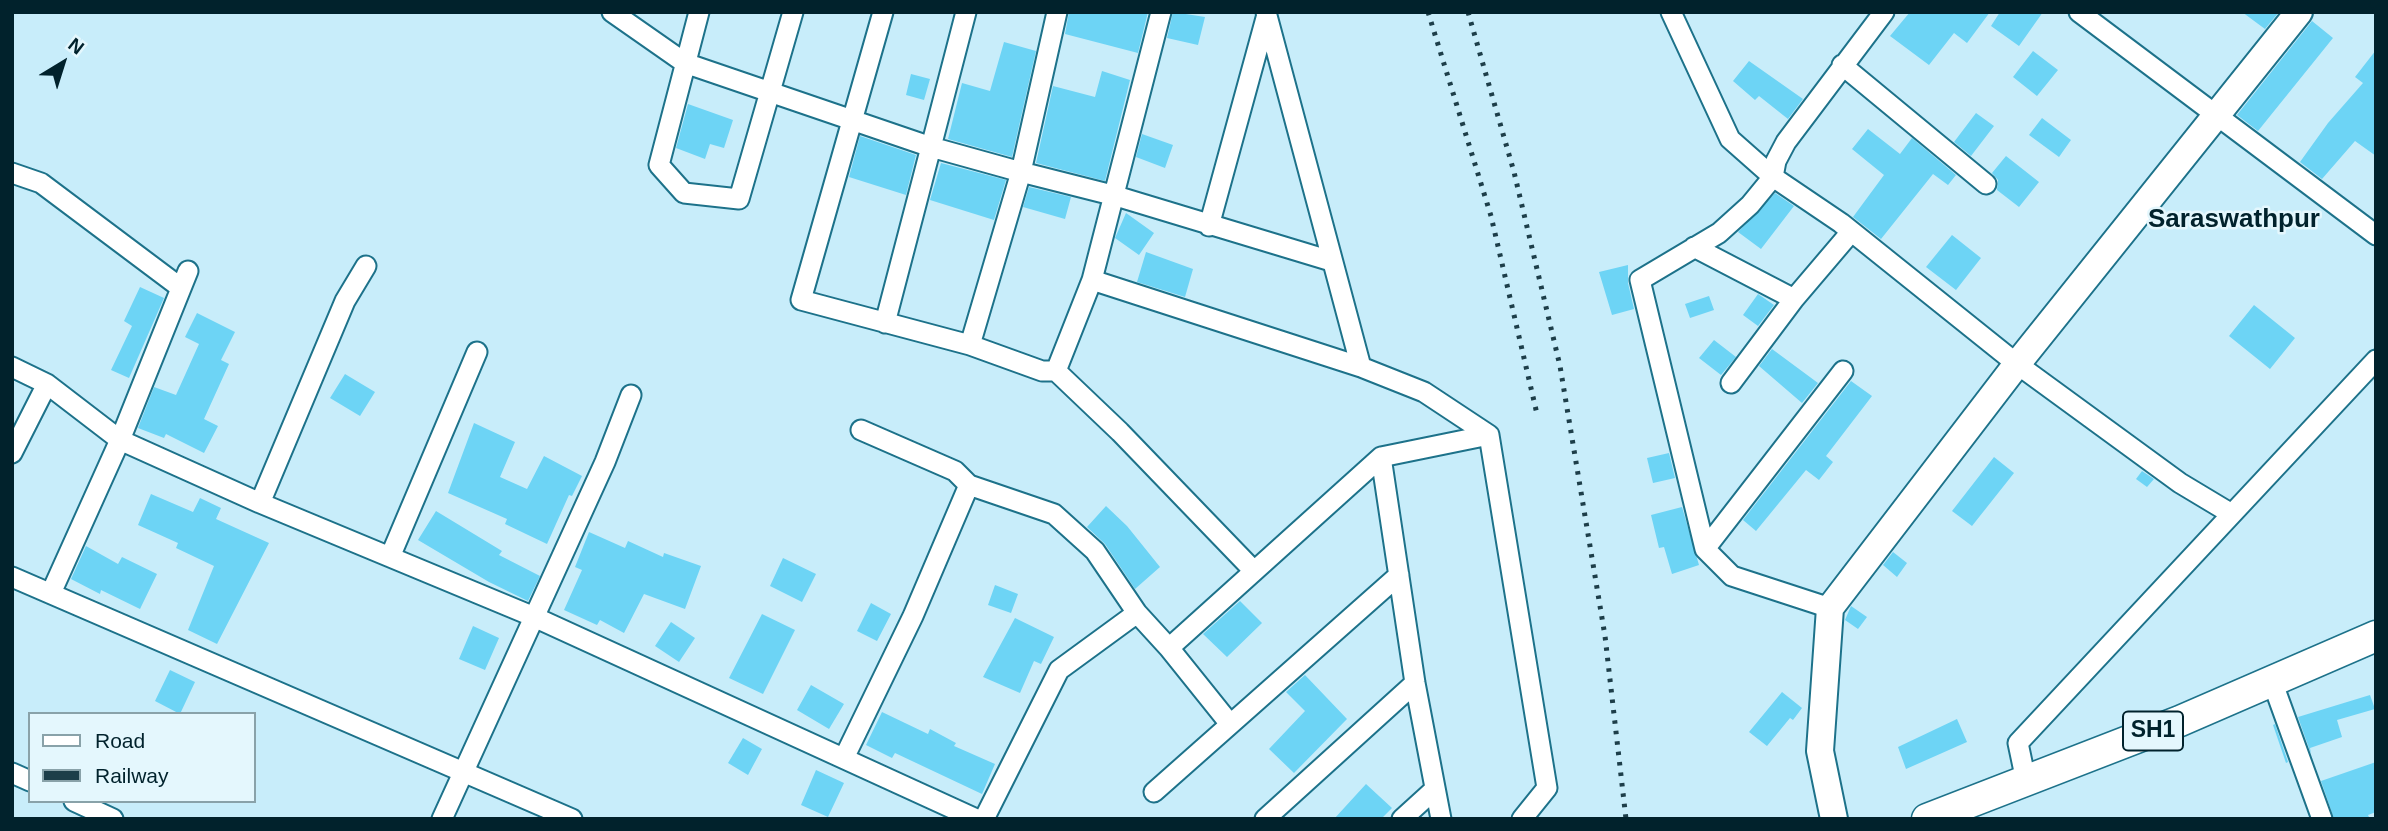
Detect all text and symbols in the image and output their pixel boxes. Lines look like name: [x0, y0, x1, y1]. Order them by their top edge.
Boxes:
north arrow: [28, 28, 98, 98]
text: N: [64, 34, 88, 59]
district label: Saraswathpur: [2148, 204, 2320, 236]
legend: [28, 712, 256, 803]
road number: SH1: [2123, 712, 2183, 750]
text: Road: [95, 729, 145, 752]
text: Railway: [95, 764, 169, 787]

